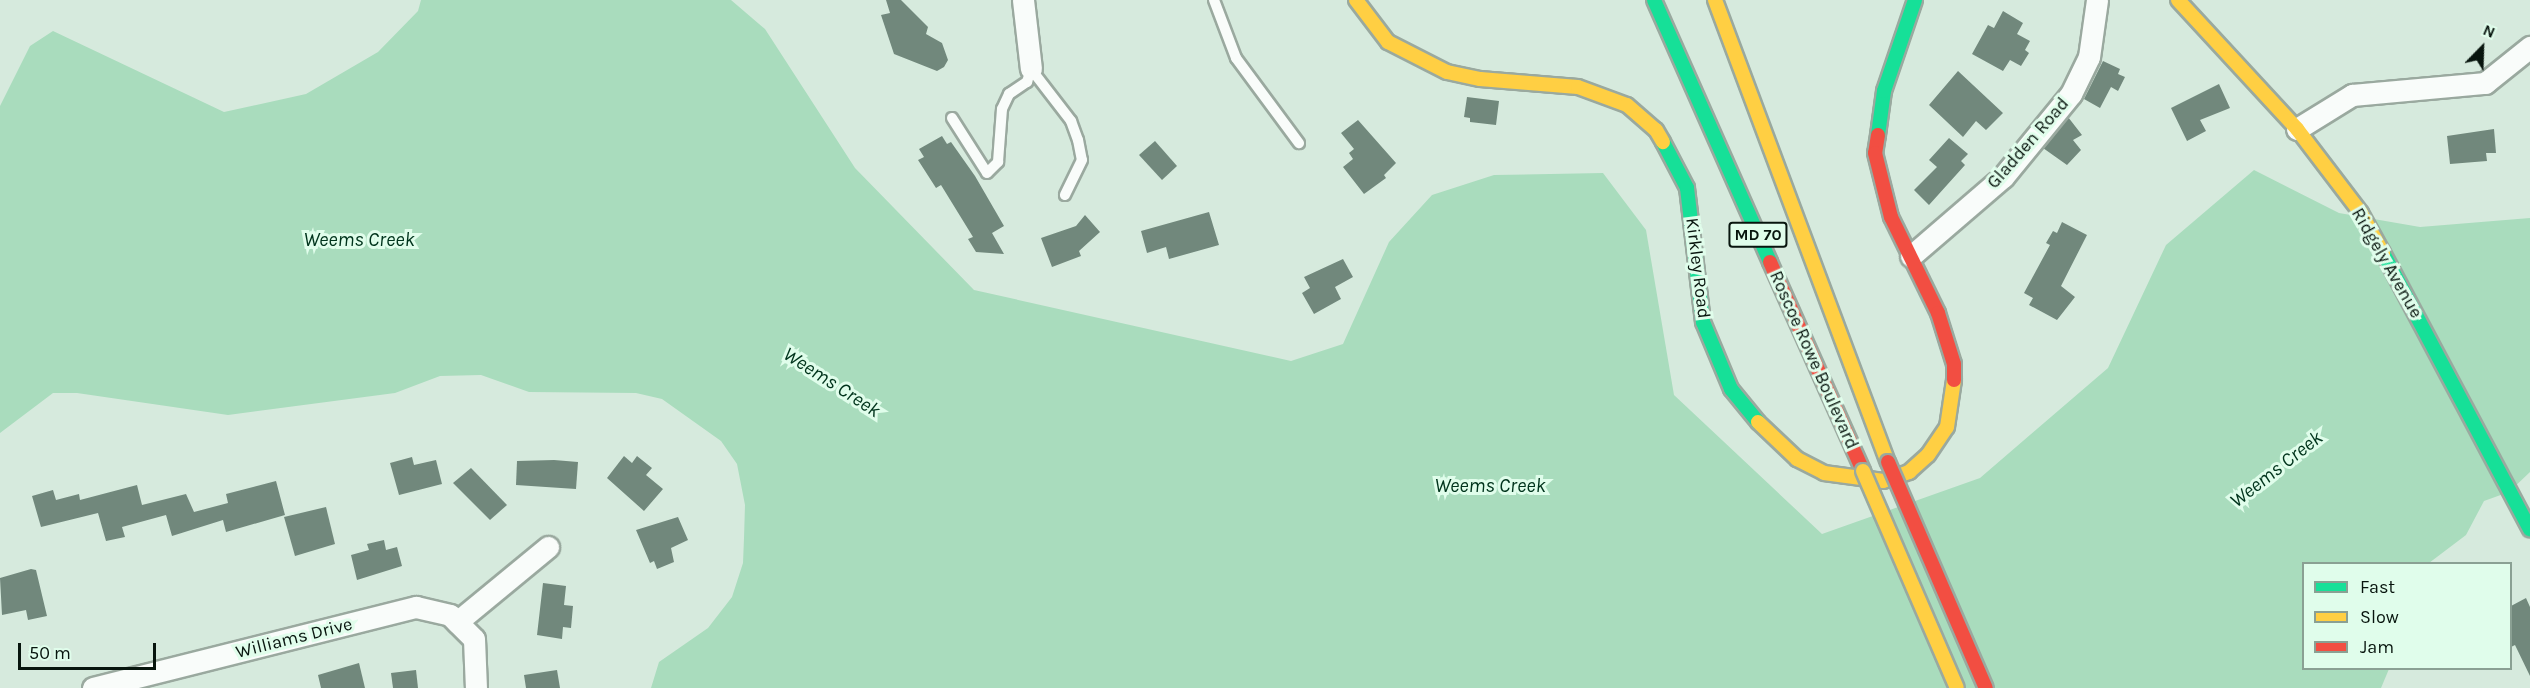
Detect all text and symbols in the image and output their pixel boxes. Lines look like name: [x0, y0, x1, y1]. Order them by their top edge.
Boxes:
north arrow: [2452, 18, 2512, 78]
text: N: [2480, 20, 2498, 42]
street label: Gladden Road: [1983, 93, 2073, 193]
street label: Ridgely Avenue: [2347, 204, 2427, 322]
street label: Kirkley Road: [1681, 216, 1715, 320]
road number: MD 70: [1728, 222, 1788, 248]
water label: Weems Creek: [303, 227, 415, 251]
street label: Roscoe Rowe Boulevard: [1765, 268, 1863, 452]
water label: Weems Creek: [779, 342, 885, 422]
water label: Weems Creek: [2225, 425, 2327, 513]
water label: Weems Creek: [1434, 473, 1546, 497]
legend: [2302, 562, 2512, 670]
text: Fast: [2360, 576, 2395, 598]
text: Slow: [2360, 606, 2399, 628]
street label: Williams Drive: [233, 613, 355, 663]
scale bar: [21, 631, 159, 669]
text: Jam: [2360, 636, 2394, 658]
text: 50 m: [29, 642, 71, 664]

